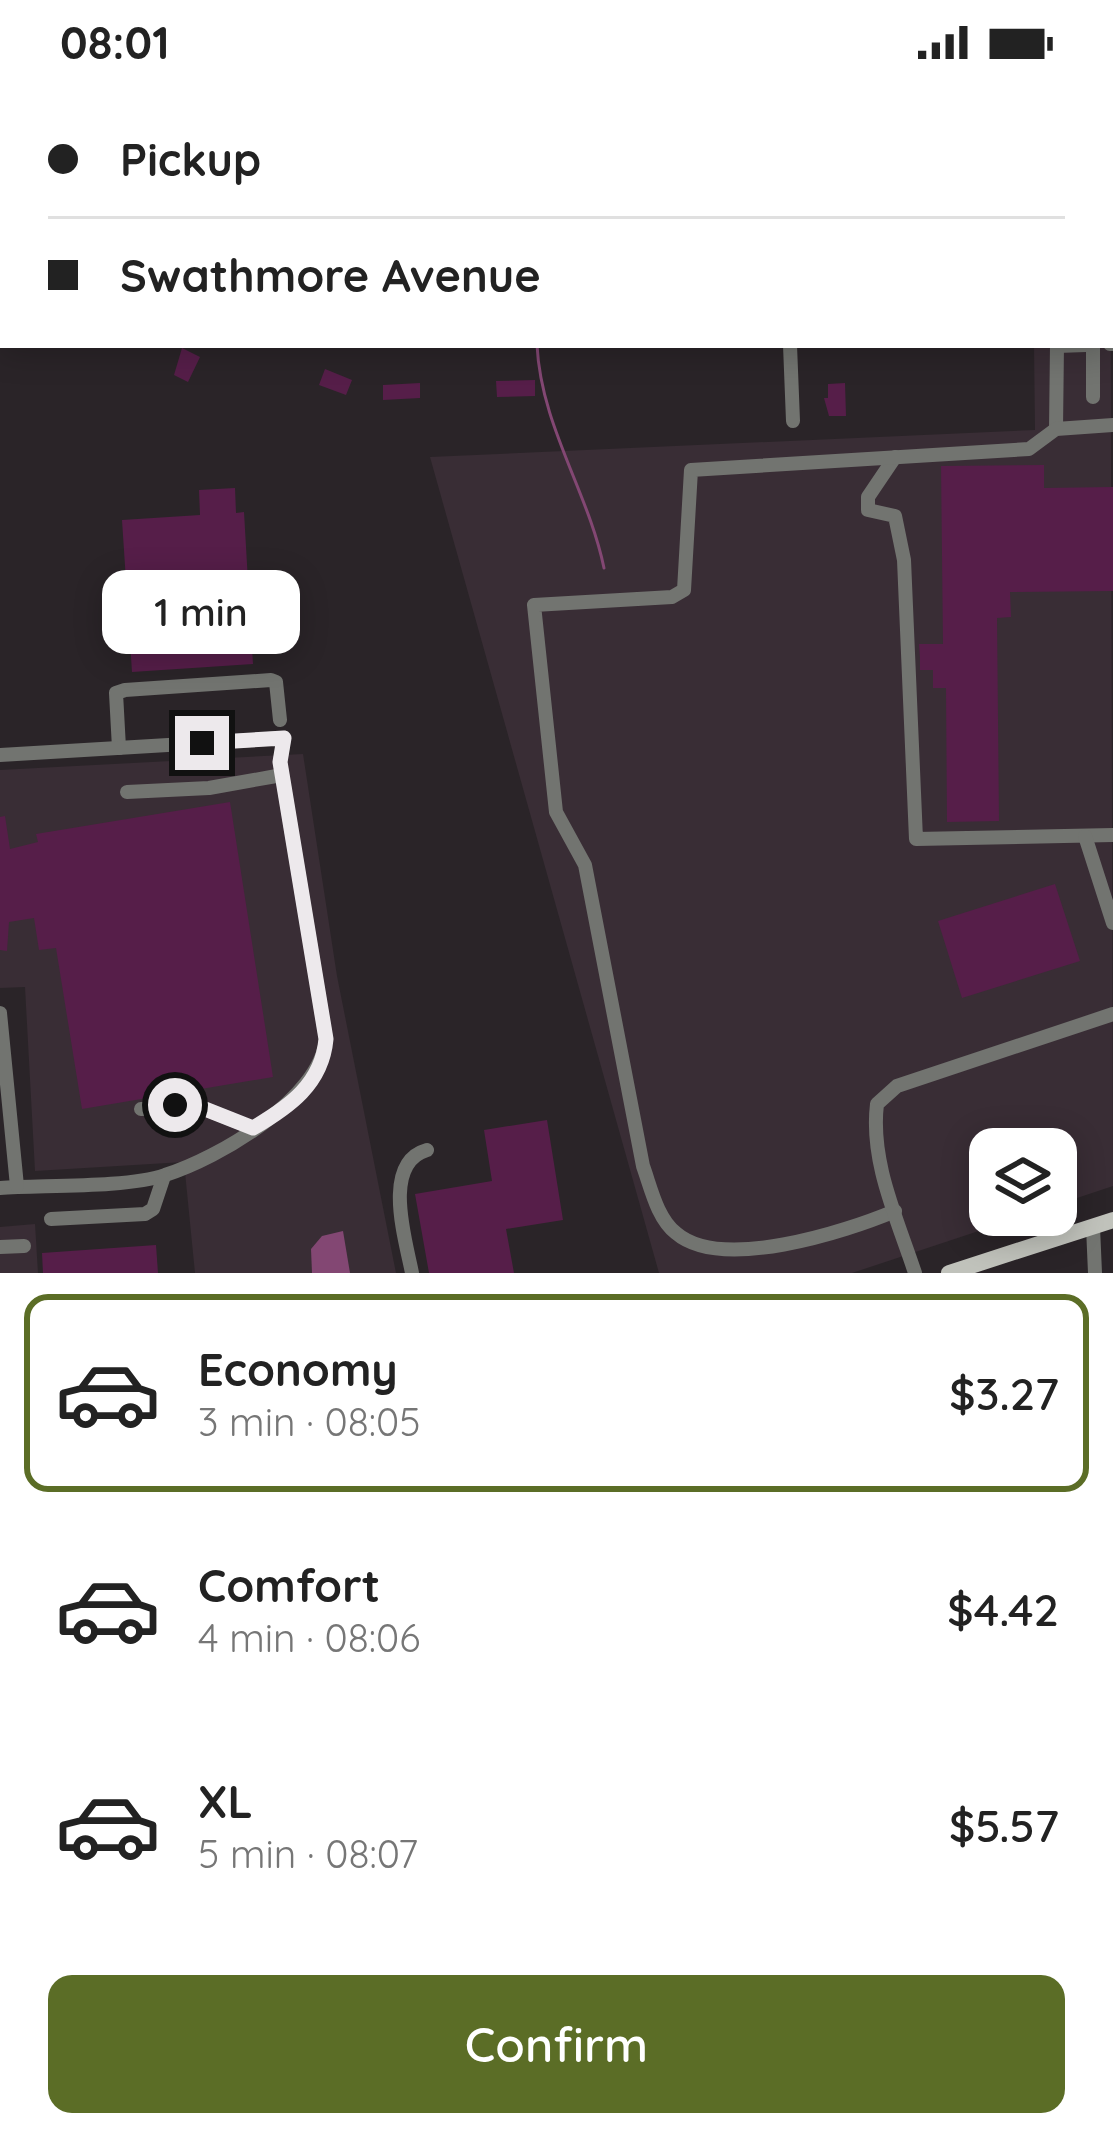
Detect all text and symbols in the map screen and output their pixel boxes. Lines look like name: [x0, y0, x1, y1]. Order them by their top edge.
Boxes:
text: 08:01: [60, 14, 170, 70]
text: Pickup: [120, 131, 261, 187]
text: Swathmore Avenue: [120, 247, 541, 303]
callout: 1 min: [103, 569, 301, 653]
text: 1 min: [154, 587, 248, 636]
route end: [175, 716, 229, 770]
route start: [148, 1078, 202, 1132]
map controls: [969, 1128, 1077, 1236]
button: layers: [969, 1128, 1077, 1236]
icon: car: [54, 1339, 162, 1447]
text: Economy: [198, 1341, 398, 1397]
text: $3.27: [949, 1365, 1059, 1421]
text: 3 min · 08:05: [198, 1397, 420, 1446]
icon: car: [54, 1555, 162, 1663]
text: Comfort: [198, 1557, 380, 1613]
text: $4.42: [947, 1581, 1059, 1637]
text: 4 min · 08:06: [198, 1613, 420, 1662]
icon: car: [54, 1771, 162, 1879]
text: XL: [198, 1773, 253, 1829]
text: $5.57: [949, 1797, 1059, 1853]
text: 5 min · 08:07: [198, 1829, 418, 1878]
button: Confirm: [48, 1975, 1065, 2113]

